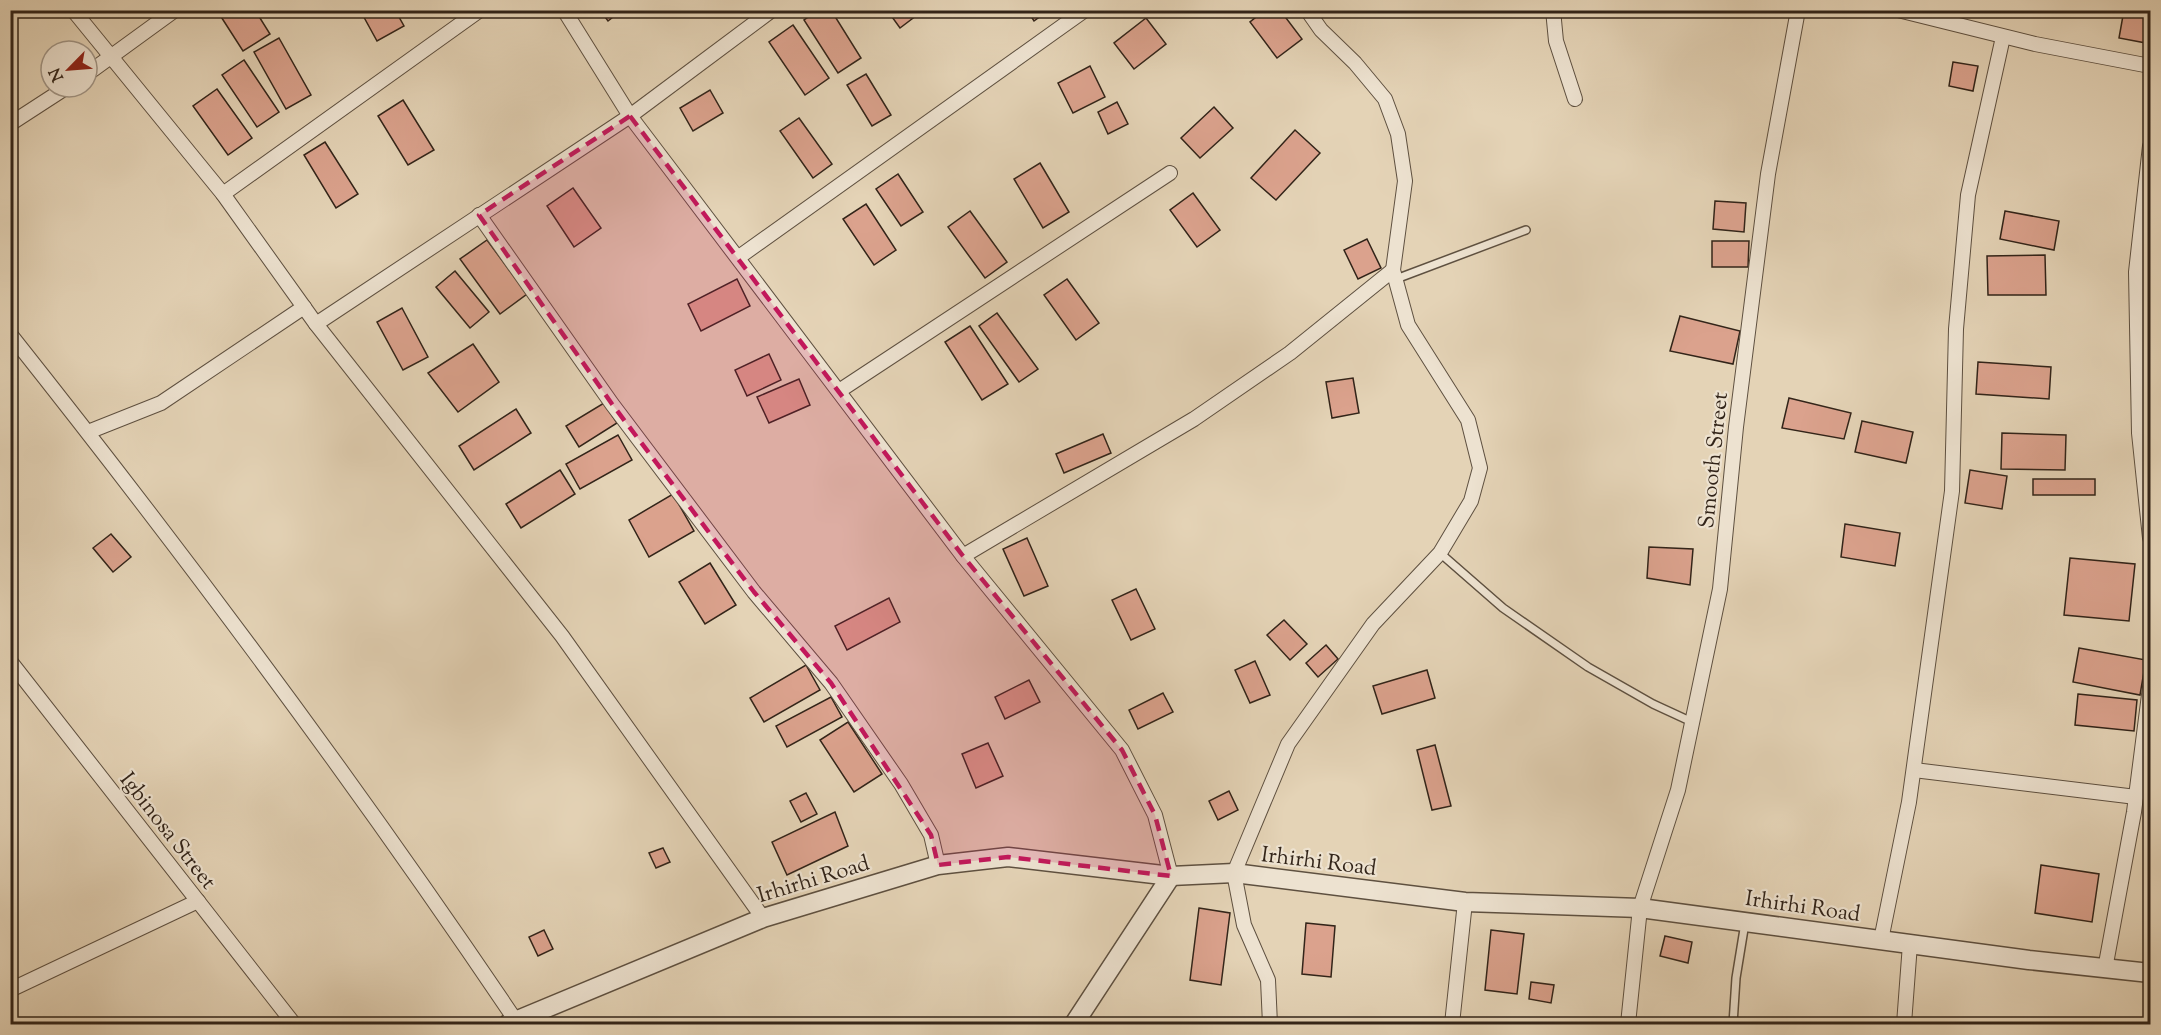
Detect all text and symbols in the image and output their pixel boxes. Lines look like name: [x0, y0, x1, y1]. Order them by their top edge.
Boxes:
north arrow: [39, 39, 99, 99]
text: N: [44, 63, 71, 85]
street label: Smooth Street: [1692, 390, 1738, 530]
street label: Igbinosa Street: [111, 766, 223, 898]
street label: Irhirhi Road: [1259, 840, 1378, 886]
street label: Irhirhi Road: [754, 849, 874, 913]
street label: Irhirhi Road: [1743, 884, 1862, 932]

